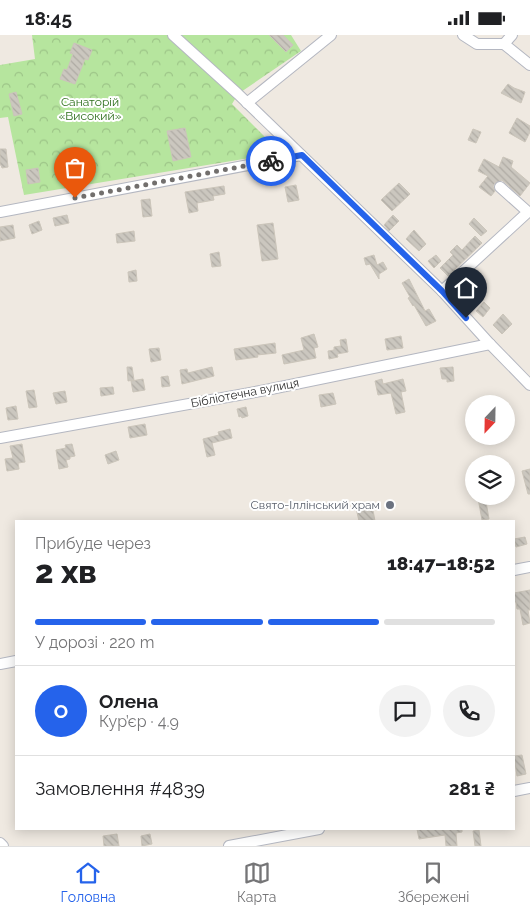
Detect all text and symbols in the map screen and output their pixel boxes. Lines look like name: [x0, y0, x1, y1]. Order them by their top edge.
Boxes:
text: 18:45: [25, 7, 72, 29]
park label: Санаторій «Високий»: [58, 95, 122, 123]
courier: [246, 136, 296, 186]
pin: [54, 147, 96, 198]
icon: bike: [257, 147, 285, 175]
icon: bag: [61, 154, 89, 182]
pin: [445, 267, 487, 318]
icon: home: [452, 274, 480, 302]
street label: Бібліотечна вулиця: [190, 376, 300, 410]
north arrow: [465, 395, 515, 445]
map controls: [465, 395, 515, 505]
button: layers: [465, 455, 515, 505]
place label: Свято-Іллінський храм: [251, 498, 380, 512]
marker: Свято-Іллінський храм: [384, 499, 396, 511]
text: Прибуде через: [35, 534, 151, 553]
text: 18:47–18:52: [387, 552, 495, 574]
text: 2 хв: [35, 553, 97, 590]
text: У дорозі · 220 m: [35, 633, 154, 652]
button: chat: [379, 685, 431, 737]
button: phone: [443, 685, 495, 737]
text: Олена: [99, 690, 158, 712]
text: О: [54, 700, 68, 722]
text: Кур’єр · 4.9: [99, 712, 179, 731]
text: Замовлення #4839: [35, 777, 205, 799]
text: 281 ₴: [449, 777, 495, 799]
tab: Головна: [61, 859, 116, 905]
tab: Карта: [237, 859, 276, 905]
tab: Збережені: [398, 859, 469, 905]

